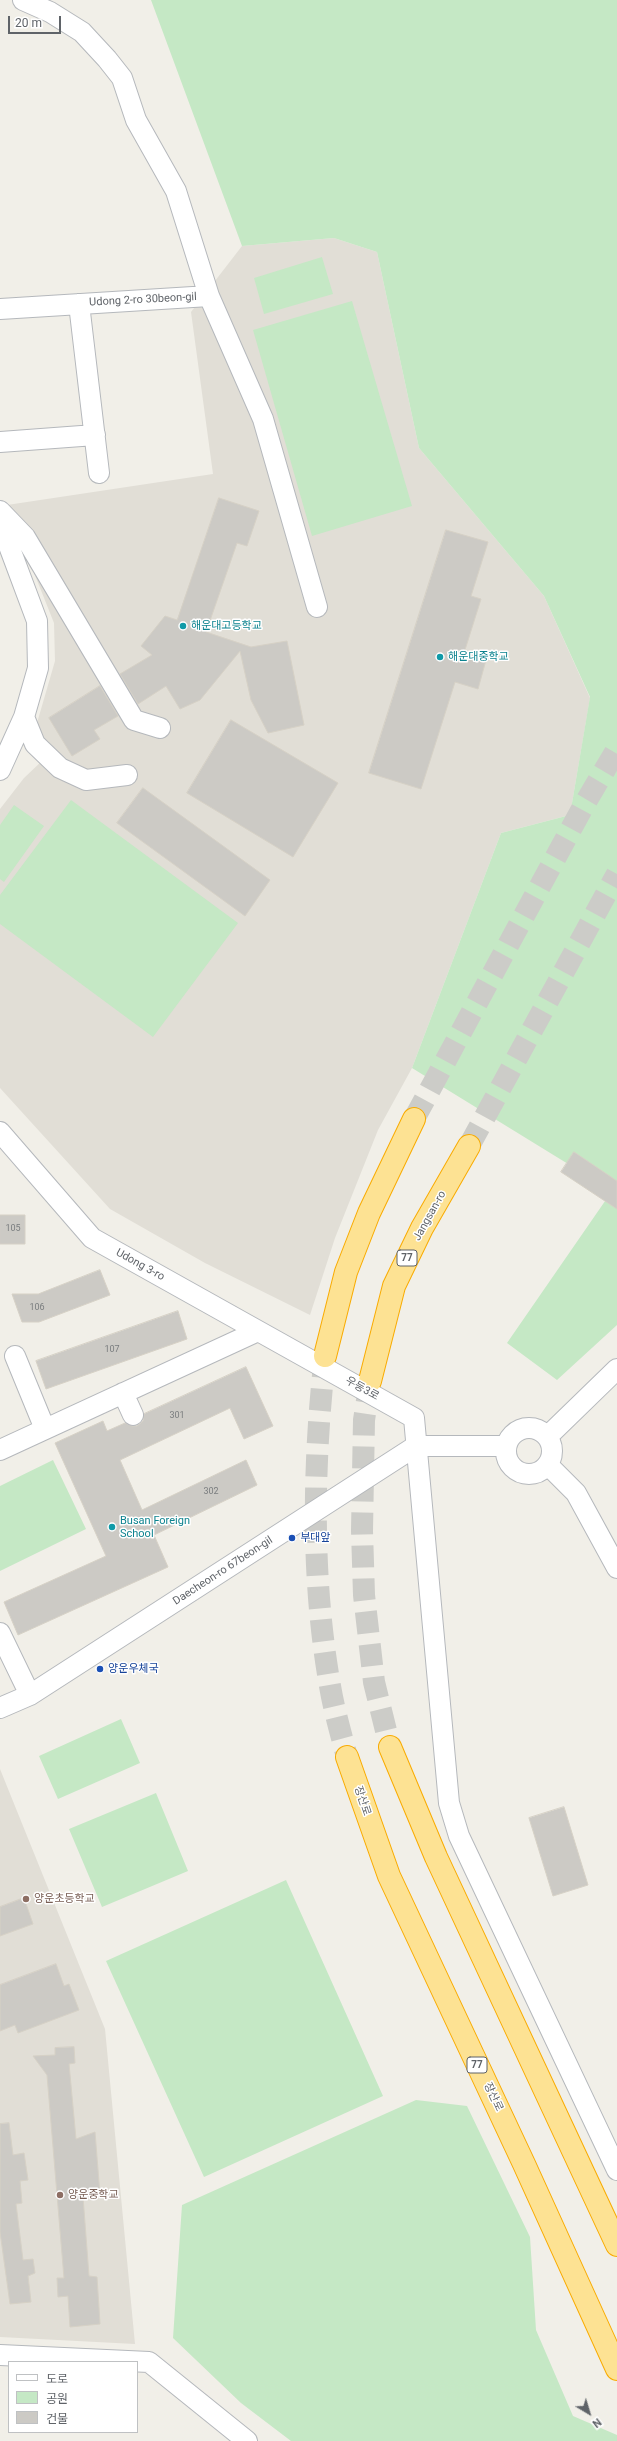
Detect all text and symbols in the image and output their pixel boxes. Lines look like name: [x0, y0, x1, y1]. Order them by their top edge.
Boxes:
scale bar: [10, 8, 63, 34]
text: 20 m: [15, 16, 42, 30]
street label: Udong 2-ro 30beon-gil: [89, 291, 197, 309]
place label: 해운대고등학교: [191, 619, 262, 633]
marker: 해운대고등학교: [178, 621, 188, 631]
place label: 해운대중학교: [448, 650, 509, 664]
marker: 해운대중학교: [435, 652, 445, 662]
street label: Jangsan-ro: [411, 1189, 449, 1243]
house number: 105: [5, 1224, 21, 1234]
street label: Udong 3-ro: [113, 1246, 167, 1284]
road number: 77: [397, 1250, 417, 1266]
house number: 106: [29, 1303, 45, 1313]
house number: 107: [104, 1345, 120, 1355]
street label: 우동3로: [343, 1374, 381, 1404]
house number: 301: [169, 1411, 185, 1421]
house number: 302: [203, 1487, 219, 1497]
place label: Busan Foreign School: [120, 1514, 190, 1540]
marker: Busan Foreign School: [107, 1522, 117, 1532]
place label: 부대앞: [300, 1531, 330, 1545]
marker: 부대앞: [287, 1533, 297, 1543]
street label: Daecheon-ro 67beon-gil: [171, 1534, 275, 1608]
place label: 양운우체국: [108, 1662, 159, 1676]
marker: 양운우체국: [95, 1664, 105, 1674]
street label: 장산로: [351, 1784, 373, 1818]
place label: 양운초등학교: [34, 1892, 95, 1906]
marker: 양운초등학교: [21, 1894, 31, 1904]
road number: 77: [467, 2057, 487, 2073]
street label: 장산로: [481, 2080, 505, 2114]
place label: 양운중학교: [68, 2188, 119, 2202]
marker: 양운중학교: [55, 2190, 65, 2200]
legend: [8, 2361, 138, 2433]
text: 도로: [46, 2372, 68, 2386]
text: 공원: [46, 2392, 68, 2406]
north arrow: [569, 2393, 609, 2433]
text: 건물: [46, 2412, 68, 2426]
text: N: [590, 2415, 604, 2430]

